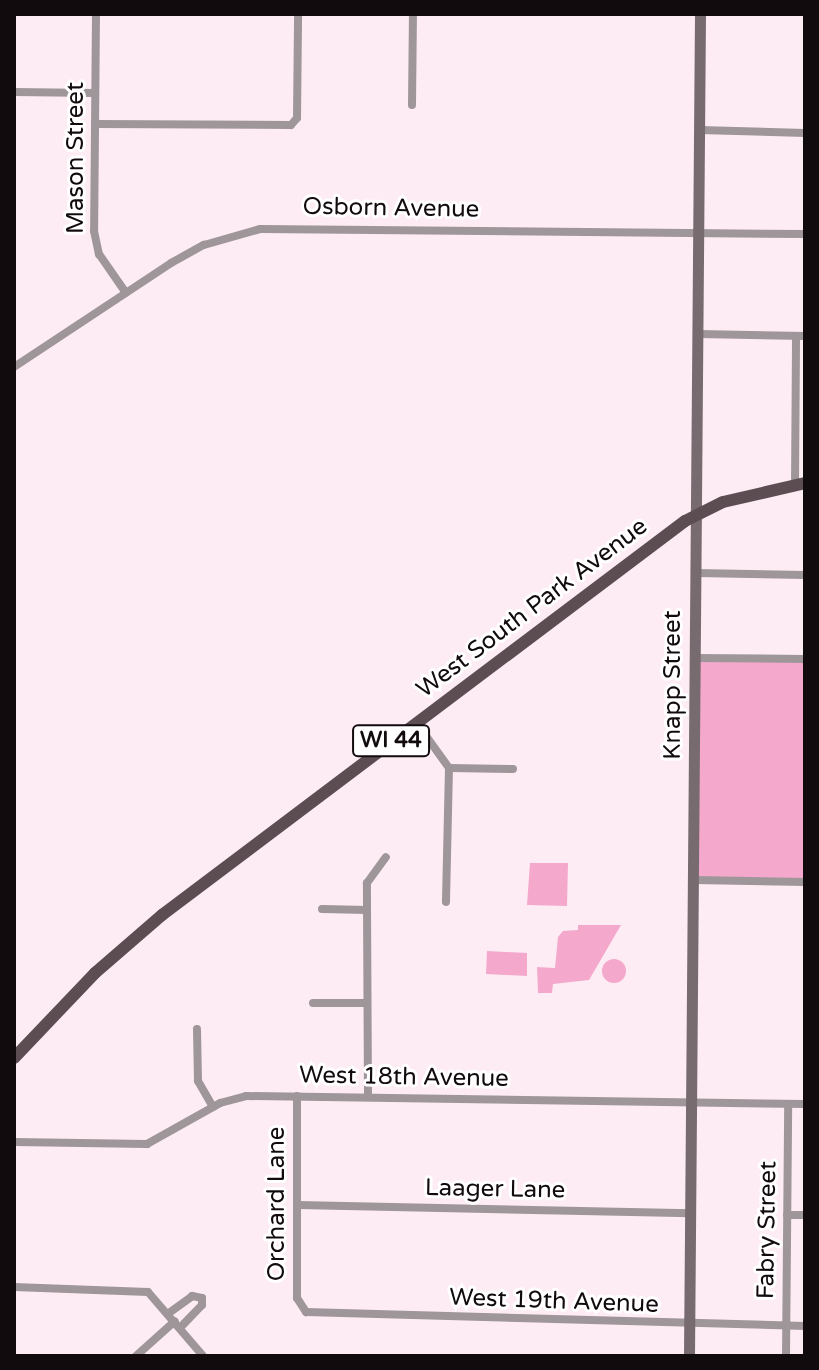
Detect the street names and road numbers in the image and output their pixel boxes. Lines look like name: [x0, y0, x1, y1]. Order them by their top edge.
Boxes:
street label: Mason Street: [62, 82, 90, 234]
street label: Osborn Avenue: [302, 192, 480, 224]
street label: West South Park Avenue: [411, 512, 653, 704]
street label: Knapp Street: [659, 610, 687, 760]
road number: WI 44: [351, 723, 431, 759]
street label: West 18th Avenue: [299, 1061, 509, 1093]
street label: Orchard Lane: [263, 1127, 291, 1281]
street label: Fabry Street: [751, 1161, 783, 1299]
street label: Laager Lane: [425, 1173, 565, 1205]
street label: West 19th Avenue: [449, 1283, 659, 1319]

